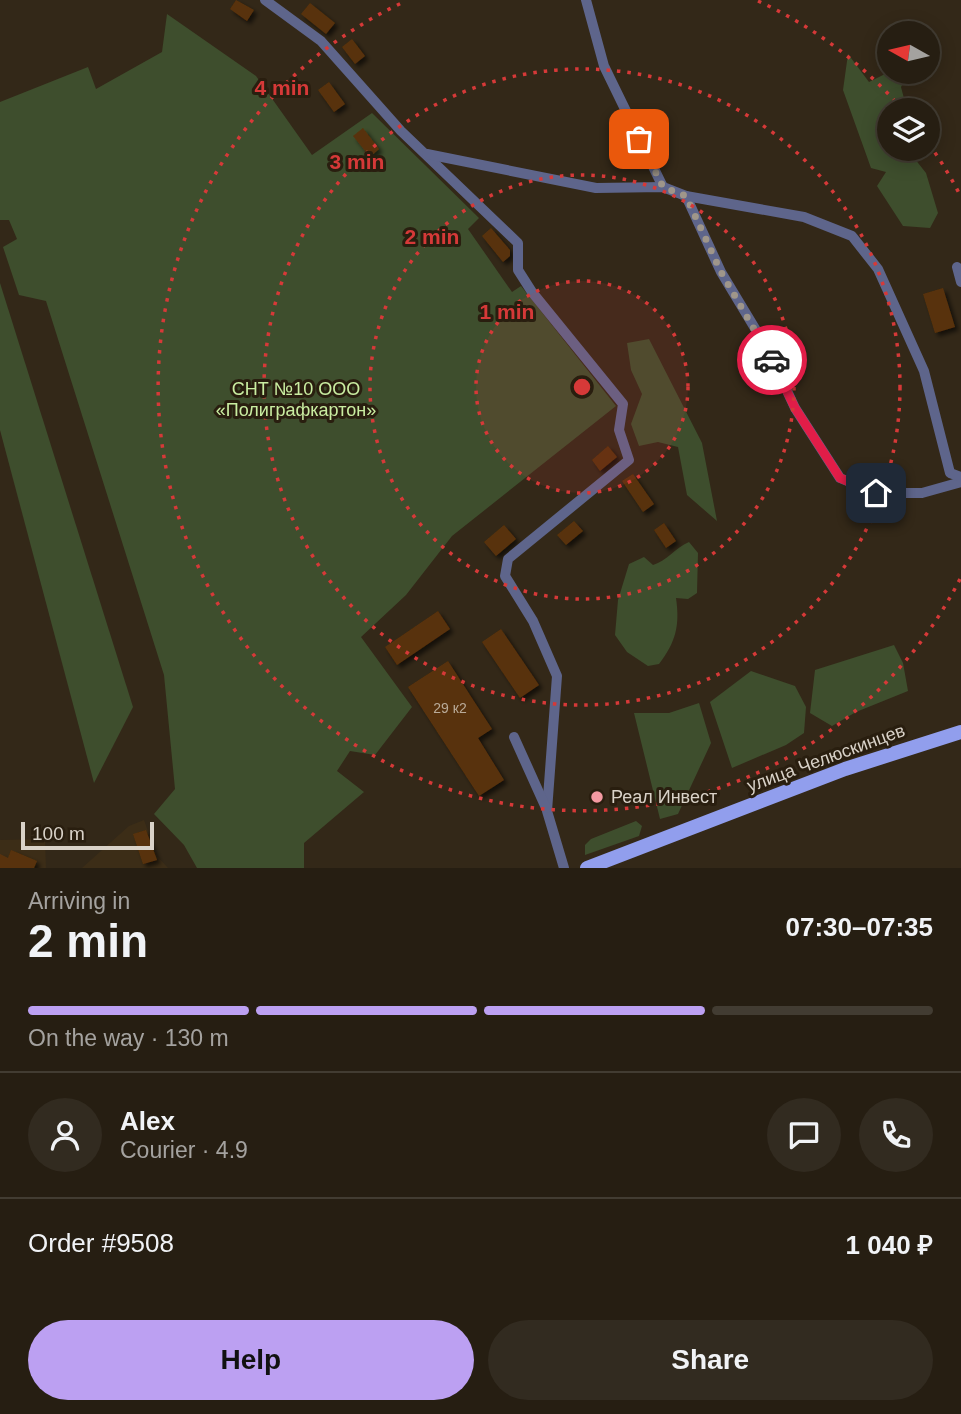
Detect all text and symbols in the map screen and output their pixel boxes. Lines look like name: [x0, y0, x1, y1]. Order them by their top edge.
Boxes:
north arrow: [877, 21, 940, 84]
map controls: [877, 21, 940, 161]
text: 4 min: [255, 76, 309, 99]
button: layers: [877, 98, 940, 161]
pin: [609, 109, 669, 169]
icon: bag: [620, 120, 658, 158]
text: 3 min: [330, 150, 384, 173]
text: 2 min: [405, 225, 459, 248]
text: 1 min: [480, 300, 534, 323]
courier: [737, 325, 807, 395]
icon: car: [753, 341, 791, 379]
centre of rings: [570, 375, 594, 399]
park label: СНТ №10 ООО «Полиграфкартон»: [216, 379, 376, 420]
pin: [846, 463, 906, 523]
icon: home: [857, 474, 895, 512]
house number: 29 к2: [433, 700, 467, 716]
street label: улица Челюскинцев: [744, 720, 908, 796]
place label: Реал Инвест: [611, 787, 717, 807]
marker: Реал Инвест: [589, 789, 605, 805]
scale bar: [21, 819, 154, 851]
text: 100 m: [32, 823, 85, 844]
text: Arriving in: [28, 888, 130, 914]
text: 07:30–07:35: [786, 912, 933, 942]
text: 2 min: [28, 915, 148, 967]
text: On the way · 130 m: [28, 1025, 229, 1051]
button: person: [28, 1098, 102, 1172]
button: chat: [767, 1098, 841, 1172]
button: phone: [859, 1098, 933, 1172]
text: Alex: [120, 1106, 175, 1136]
text: Courier · 4.9: [120, 1137, 248, 1163]
text: Order #9508: [28, 1228, 174, 1258]
text: 1 040 ₽: [846, 1230, 933, 1260]
button: Help: [28, 1320, 474, 1400]
button: Share: [488, 1320, 933, 1400]

